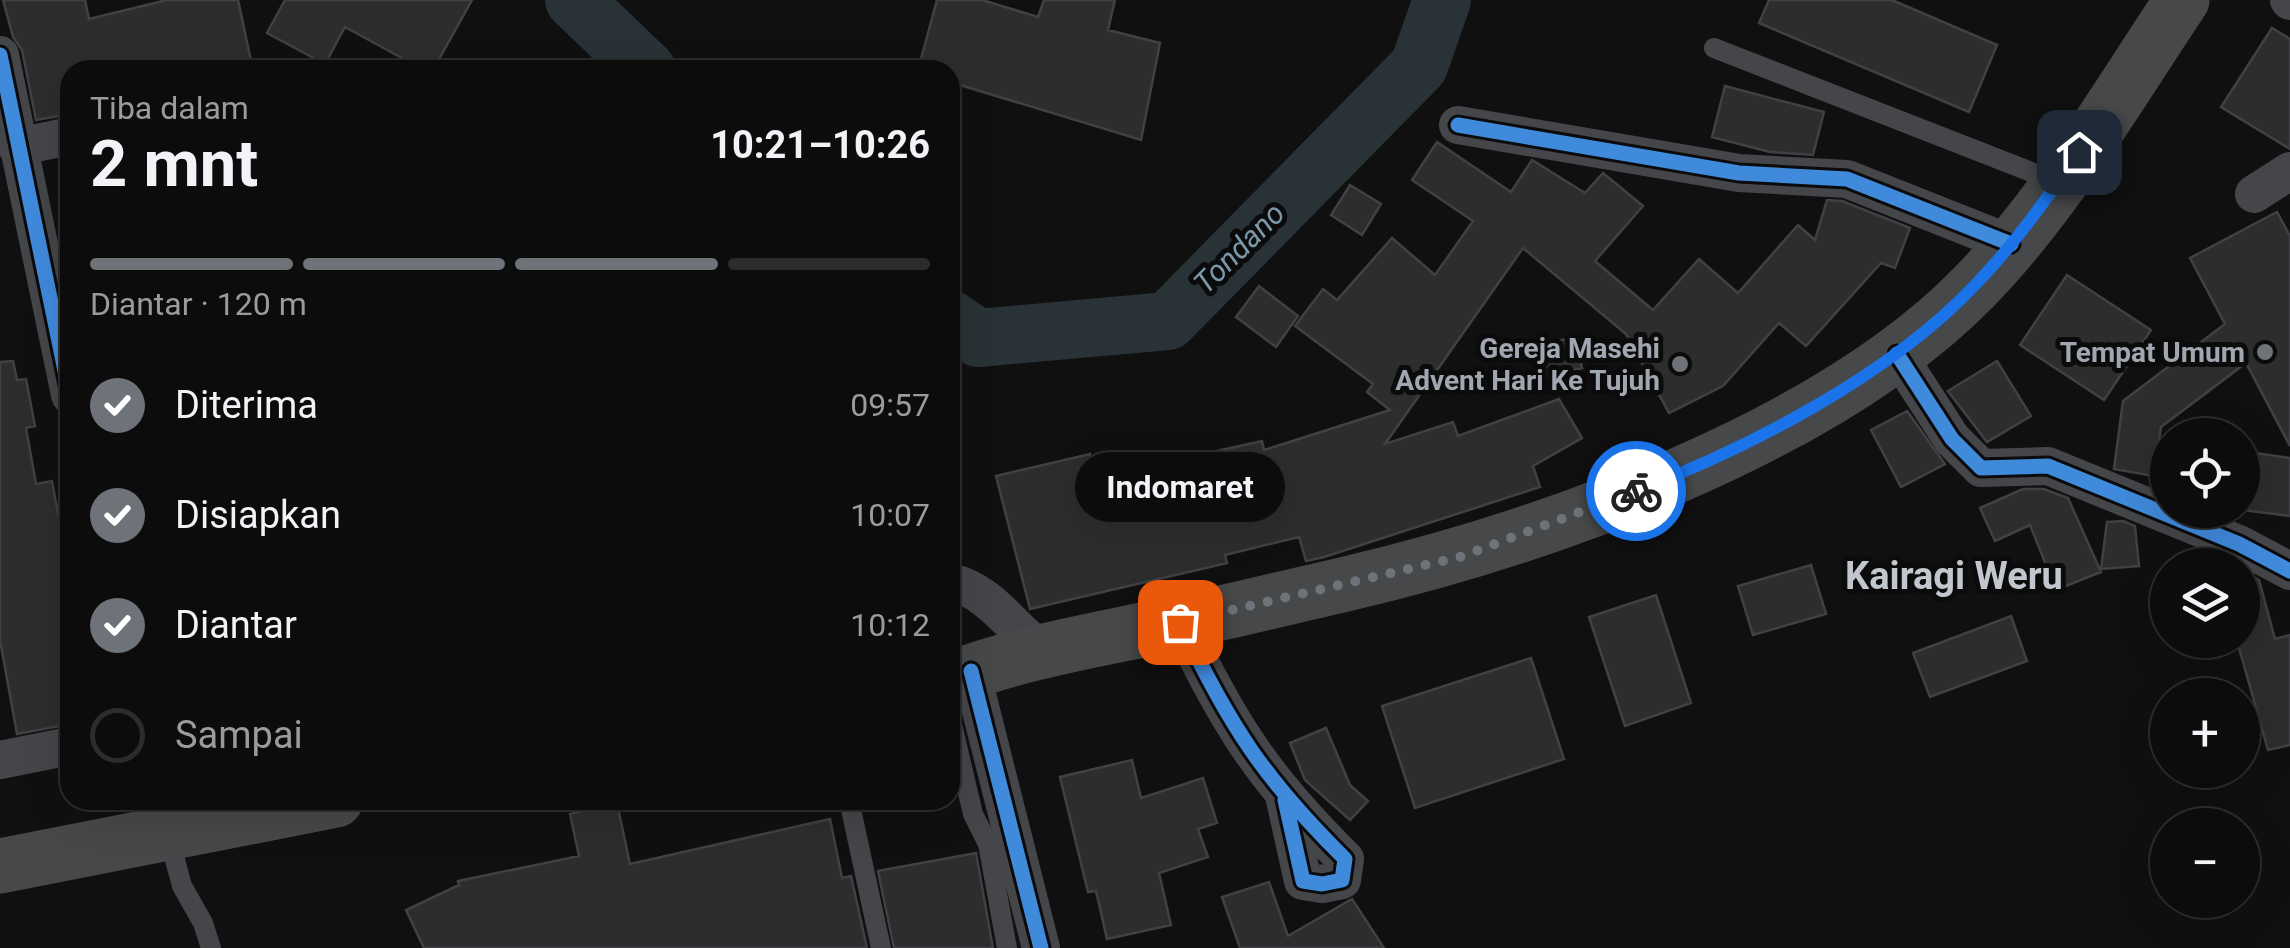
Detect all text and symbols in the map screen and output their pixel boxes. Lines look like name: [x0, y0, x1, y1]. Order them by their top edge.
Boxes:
text: Tiba dalam: [90, 89, 249, 127]
pin: [2037, 110, 2122, 195]
text: 10:21–10:26: [710, 123, 930, 167]
icon: home: [2052, 125, 2107, 180]
text: 2 mnt: [90, 126, 258, 202]
water label: Tondano: [1187, 196, 1291, 300]
text: Diantar · 120 m: [90, 285, 307, 323]
place label: Gereja Masehi Advent Hari Ke Tujuh: [1395, 332, 1660, 397]
place label: Tempat Umum: [2060, 336, 2245, 369]
marker: Tempat Umum: [2254, 341, 2276, 363]
marker: Gereja Masehi Advent Hari Ke Tujuh: [1669, 353, 1691, 375]
icon: check: [90, 378, 145, 433]
text: Diterima: [175, 383, 318, 427]
text: 09:57: [850, 386, 930, 424]
map controls: [2150, 418, 2260, 918]
button: locate: [2150, 418, 2260, 528]
courier: [1586, 441, 1686, 541]
callout: Indomaret: [1075, 452, 1285, 522]
icon: bike: [1609, 464, 1664, 519]
text: Indomaret: [1106, 468, 1254, 506]
icon: check: [90, 488, 145, 543]
text: Disiapkan: [175, 493, 341, 537]
text: 10:07: [850, 496, 930, 534]
button: layers: [2150, 548, 2260, 658]
district label: Kairagi Weru: [1845, 554, 2063, 598]
pin: [1138, 580, 1223, 665]
icon: bag: [1153, 595, 1208, 650]
icon: check: [90, 598, 145, 653]
text: Diantar: [175, 603, 297, 647]
text: 10:12: [850, 606, 930, 644]
button: +: [2150, 678, 2260, 788]
text: Sampai: [175, 713, 303, 757]
button: −: [2150, 808, 2260, 918]

